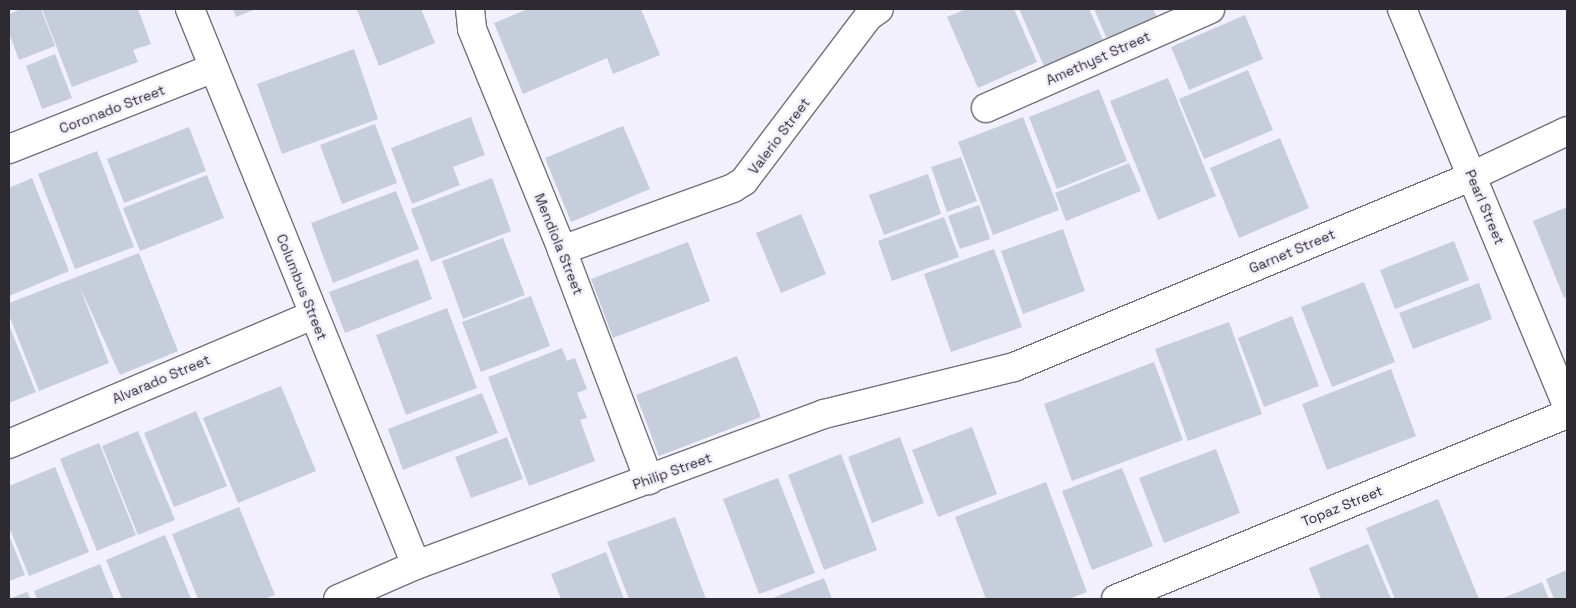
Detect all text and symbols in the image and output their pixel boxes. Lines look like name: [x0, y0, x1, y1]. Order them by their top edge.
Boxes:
street label: Amethyst Street: [1043, 27, 1153, 89]
street label: Coronado Street: [57, 81, 167, 137]
street label: Valerio Street: [745, 94, 813, 178]
street label: Pearl Street: [1462, 167, 1508, 247]
street label: Mendiola Street: [531, 191, 587, 297]
street label: Garnet Street: [1246, 225, 1338, 277]
street label: Columbus Street: [273, 231, 331, 343]
street label: Alvarado Street: [110, 351, 212, 407]
street label: Philip Street: [630, 449, 714, 493]
street label: Topaz Street: [1299, 482, 1385, 530]

